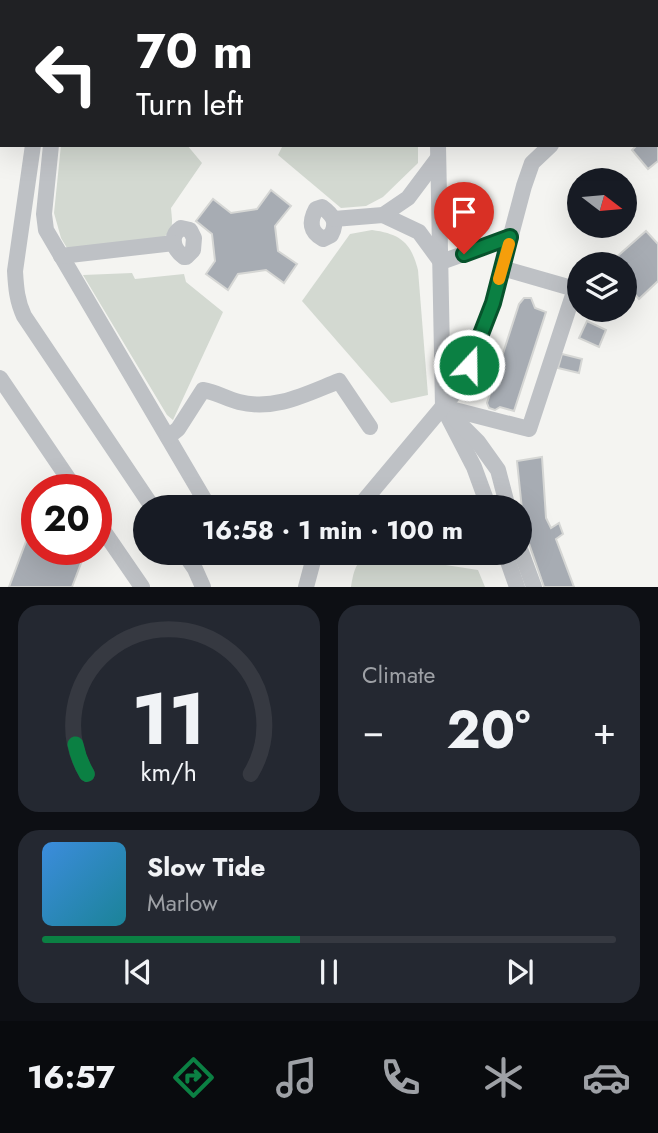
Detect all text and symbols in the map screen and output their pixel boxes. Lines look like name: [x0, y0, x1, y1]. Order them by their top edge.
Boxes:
text: 70 m: [136, 16, 253, 86]
icon: left: [21, 28, 112, 119]
text: Turn left: [136, 81, 243, 127]
north arrow: [567, 168, 637, 238]
map controls: [567, 168, 637, 322]
pin: [434, 182, 494, 254]
icon: arrive: [445, 193, 483, 231]
button: layers: [567, 252, 637, 322]
position arrow: [432, 328, 506, 402]
speed limit sign: 20: [21, 474, 112, 565]
text: 16:58 · 1 min · 100 m: [202, 511, 463, 549]
text: Climate: [362, 658, 435, 692]
text: 11: [132, 667, 206, 772]
text: 20°: [447, 692, 531, 768]
text: −: [362, 703, 384, 758]
text: +: [593, 703, 616, 758]
text: km/h: [141, 754, 197, 790]
text: Slow Tide: [147, 848, 266, 886]
text: Marlow: [147, 886, 218, 920]
icon: previous: [119, 953, 157, 991]
icon: pause: [310, 953, 348, 991]
icon: next: [501, 953, 539, 991]
icon: directions: [169, 1053, 218, 1102]
icon: music: [272, 1053, 321, 1102]
icon: phone: [376, 1053, 425, 1102]
icon: climate: [479, 1053, 528, 1102]
icon: car: [582, 1053, 631, 1102]
text: 16:57: [27, 1054, 115, 1100]

